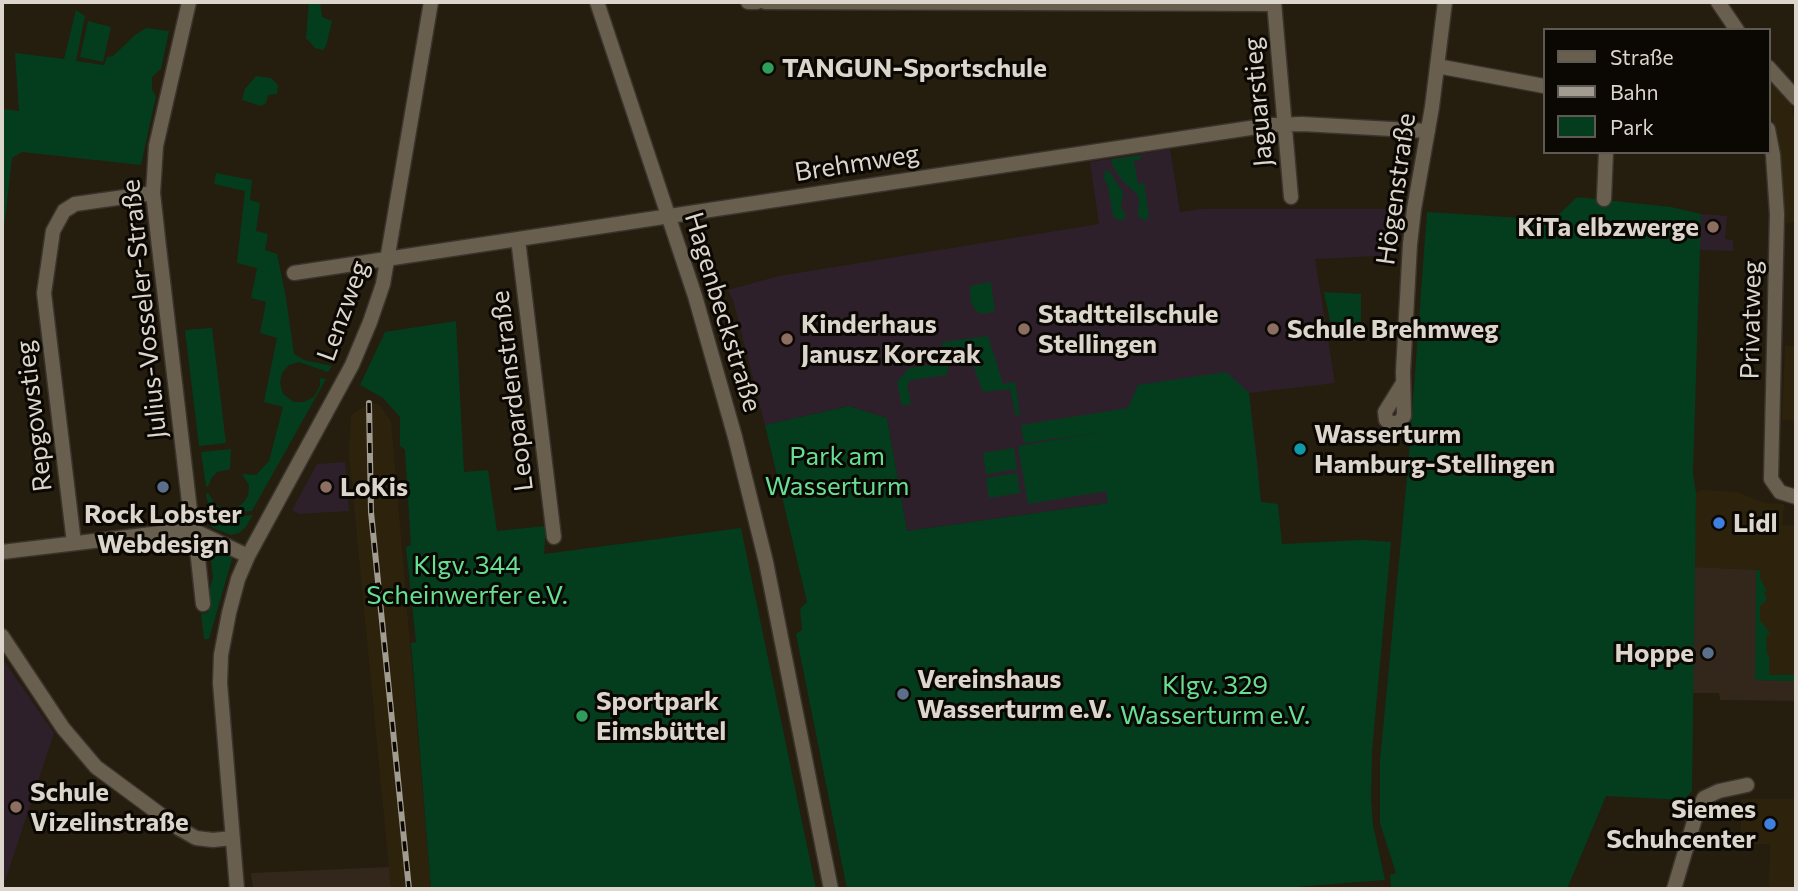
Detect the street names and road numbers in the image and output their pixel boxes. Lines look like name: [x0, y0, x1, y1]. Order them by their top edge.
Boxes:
street label: Jaguarstieg: [1237, 36, 1279, 168]
street label: Högenstraße: [1370, 111, 1422, 267]
street label: Brehmweg: [792, 138, 922, 188]
street label: Julius-Vosseler-Straße: [115, 178, 173, 440]
street label: Hagenbeckstraße: [678, 208, 768, 416]
street label: Lenzweg: [310, 257, 376, 365]
street label: Privatweg: [1734, 260, 1768, 380]
street label: Leopardenstraße: [484, 289, 540, 493]
street label: Repgowstieg: [9, 339, 59, 493]

